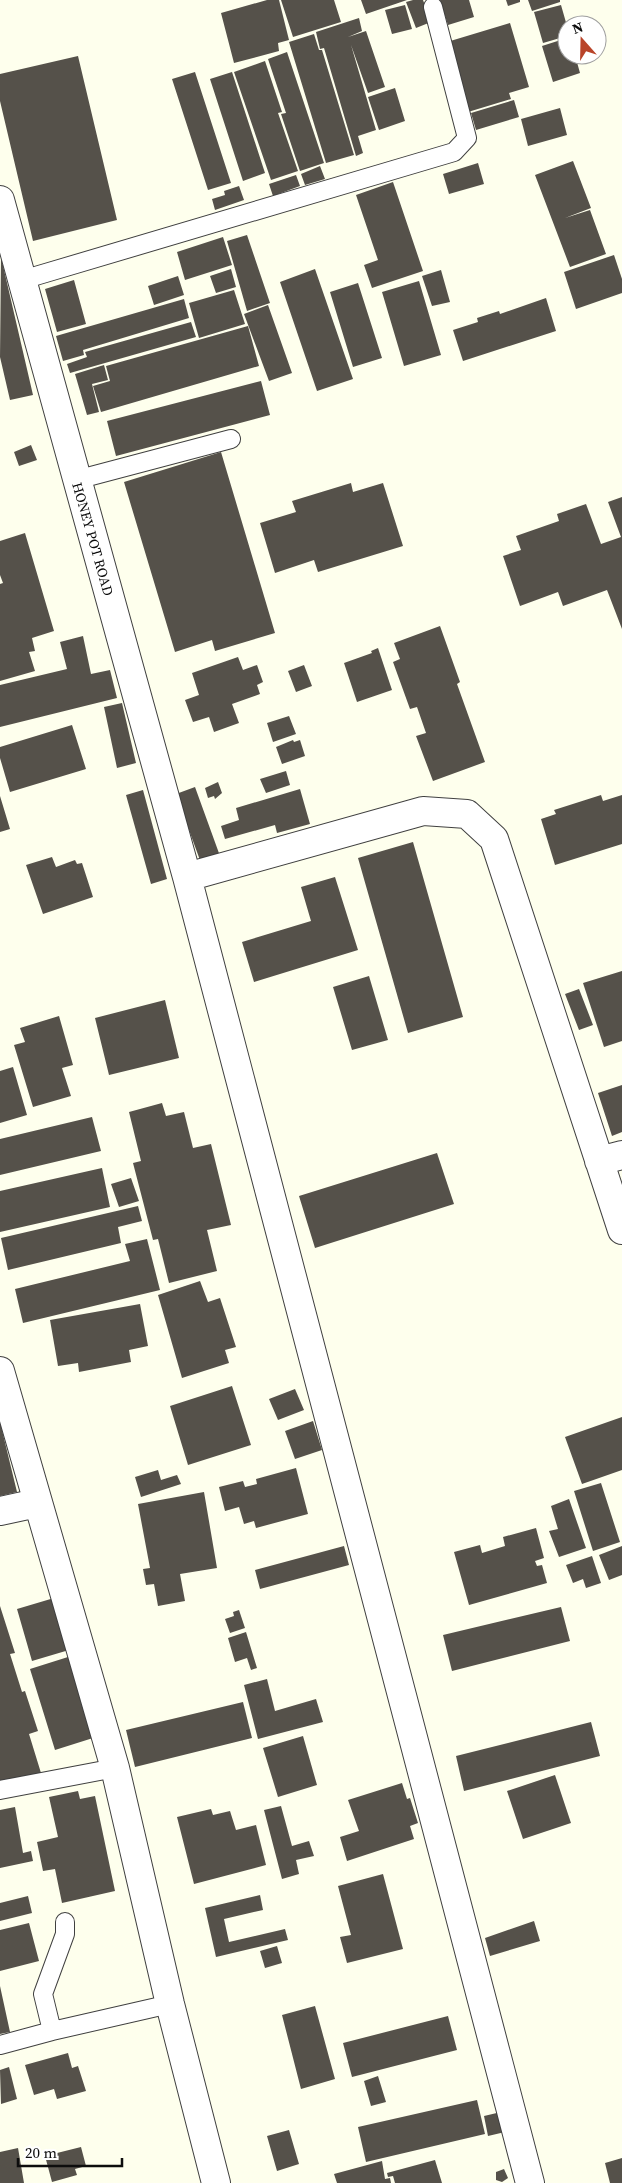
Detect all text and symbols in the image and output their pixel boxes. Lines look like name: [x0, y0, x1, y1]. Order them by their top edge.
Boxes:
north arrow: [557, 15, 607, 65]
text: N: [569, 17, 586, 39]
street label: HONEY POT ROAD: [67, 480, 119, 598]
scale bar: [18, 2136, 121, 2168]
text: 20 m: [25, 2142, 57, 2163]

